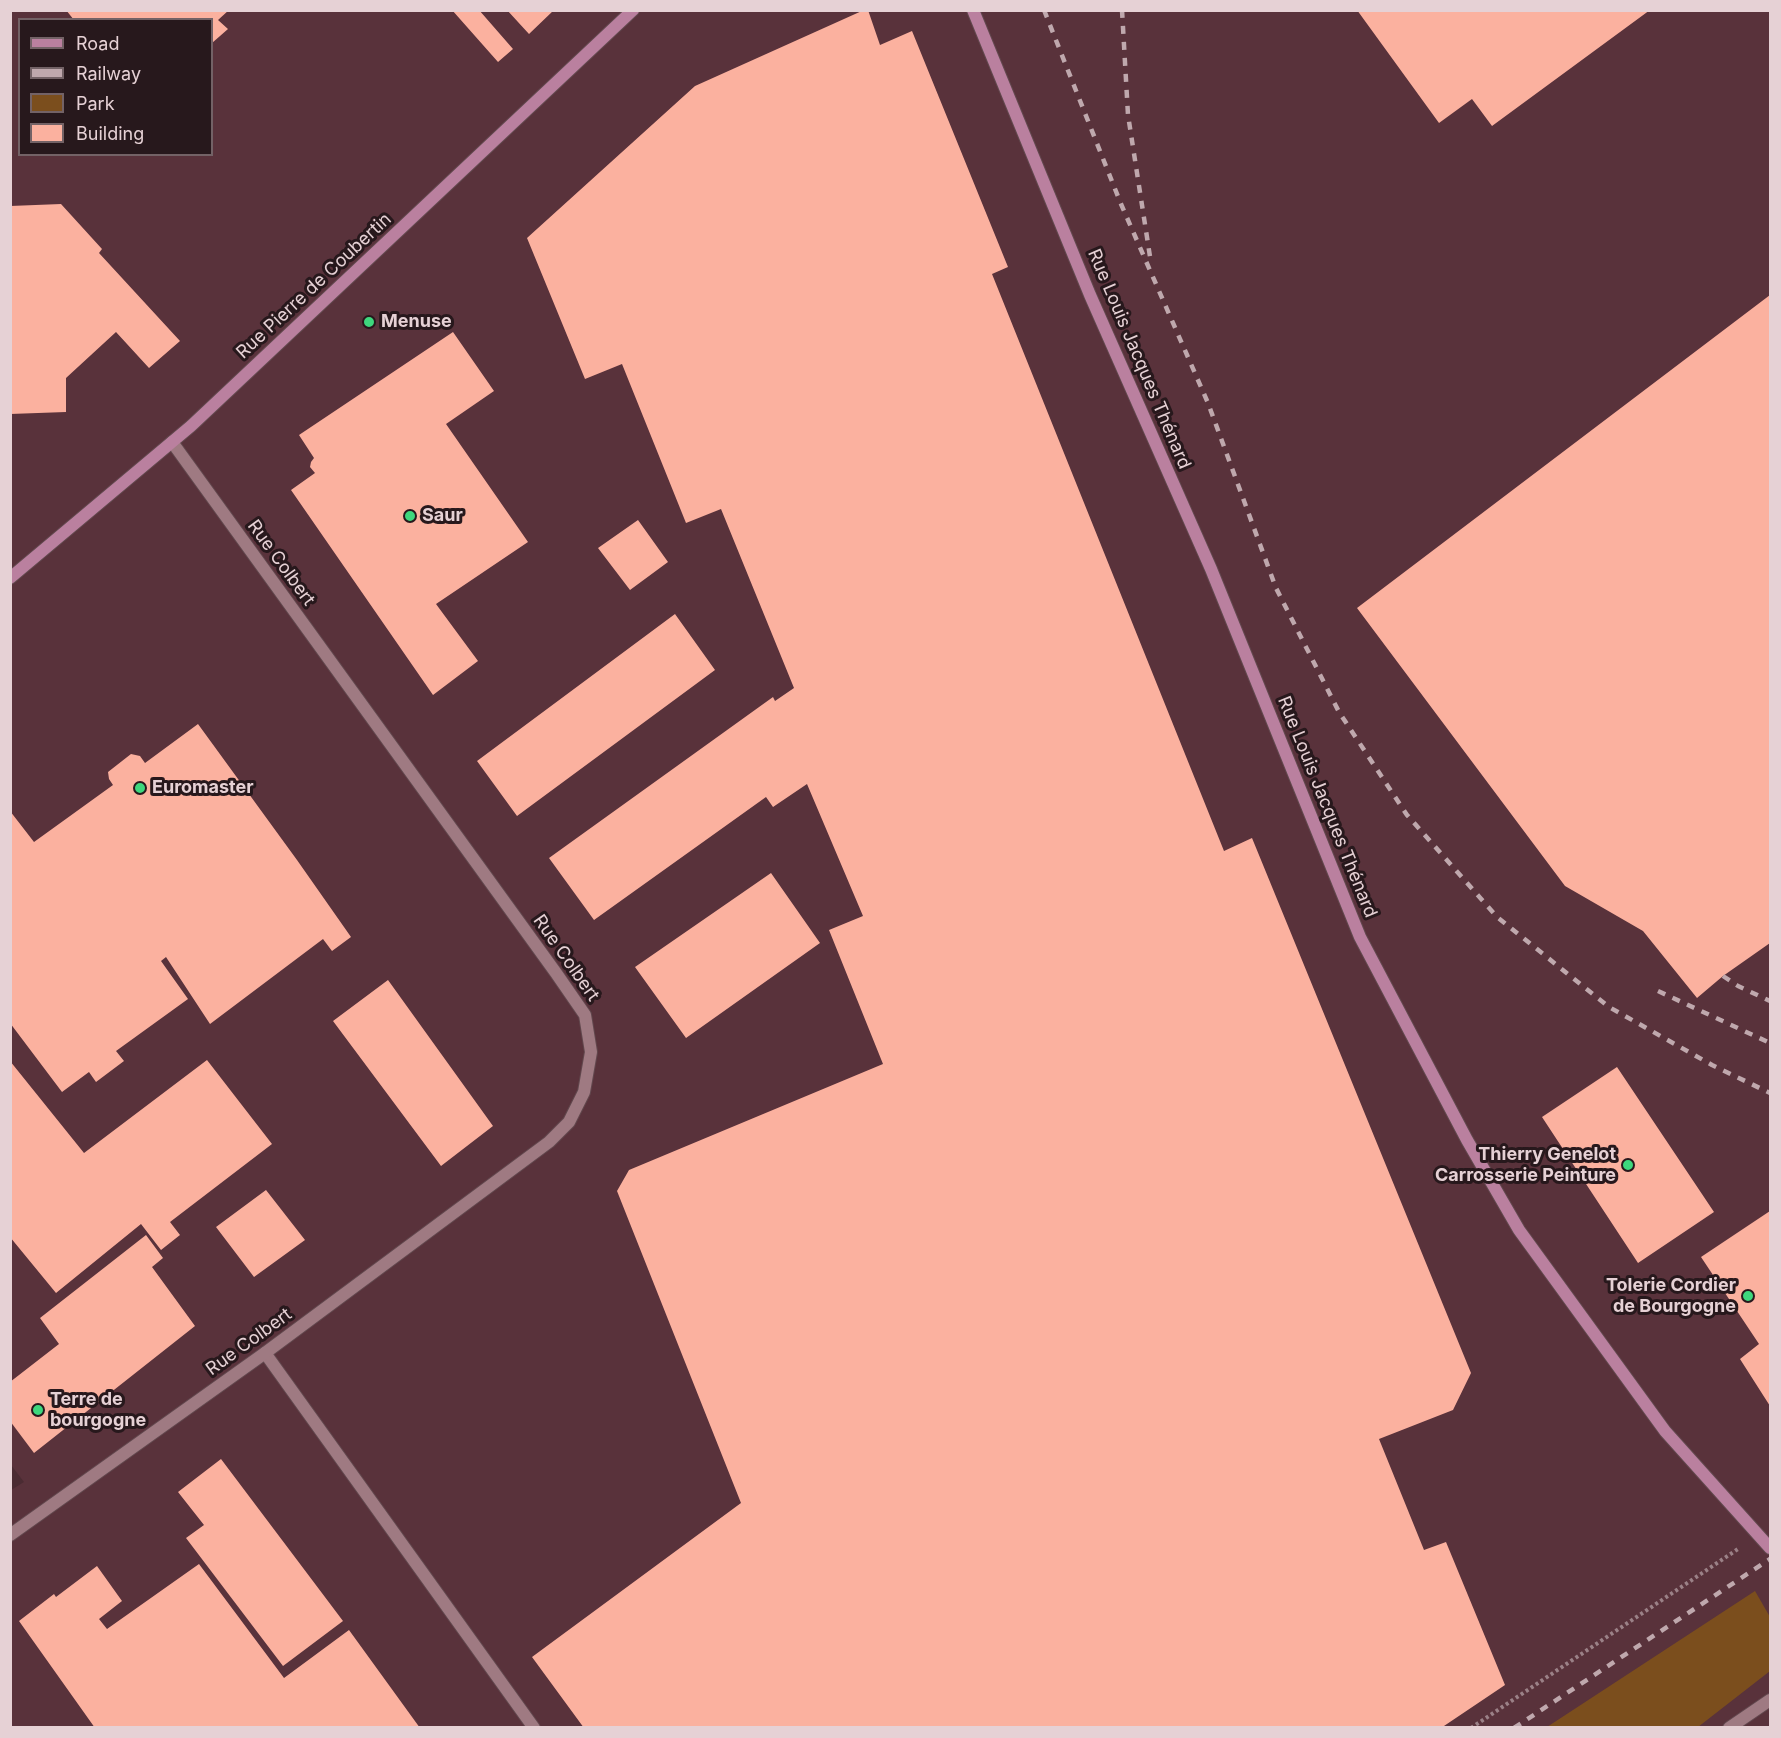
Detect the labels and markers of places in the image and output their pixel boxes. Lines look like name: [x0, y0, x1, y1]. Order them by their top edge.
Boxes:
place label: Menuse: [381, 311, 452, 333]
marker: Menuse: [362, 315, 376, 329]
place label: Saur: [422, 505, 463, 527]
marker: Saur: [403, 509, 417, 523]
place label: Euromaster: [152, 777, 253, 799]
marker: Euromaster: [133, 781, 147, 795]
place label: Thierry Genelot Carrosserie Peinture: [1435, 1144, 1616, 1186]
marker: Thierry Genelot Carrosserie Peinture: [1621, 1158, 1635, 1172]
place label: Tolerie Cordier de Bourgogne: [1606, 1275, 1736, 1318]
marker: Tolerie Cordier de Bourgogne: [1741, 1289, 1755, 1303]
place label: Terre de bourgogne: [50, 1389, 146, 1432]
marker: Terre de bourgogne: [31, 1403, 45, 1417]

